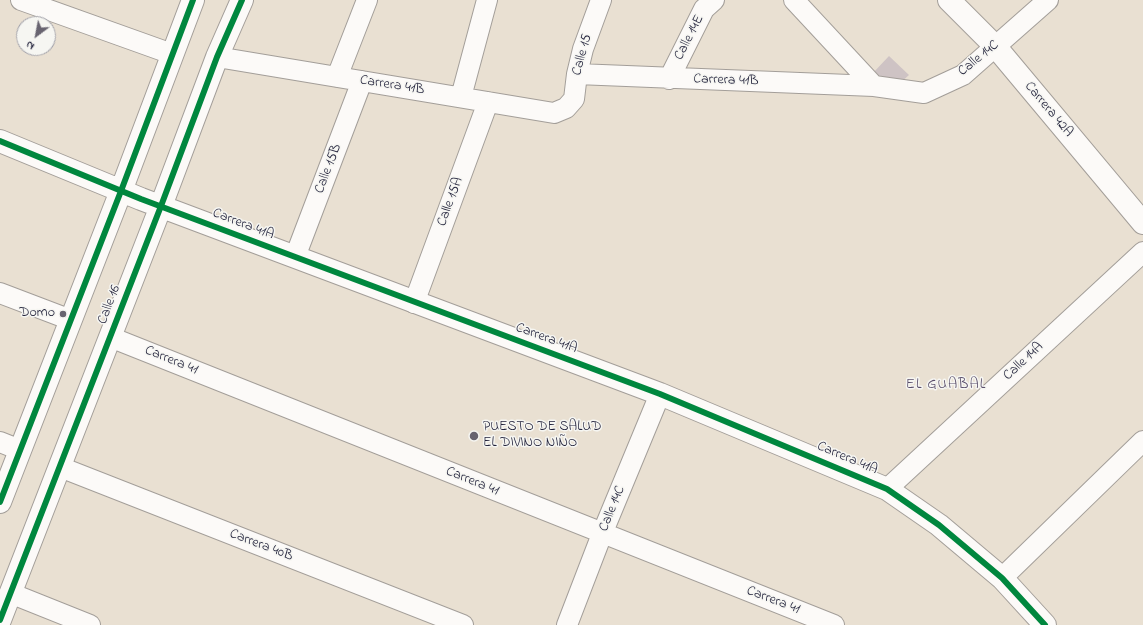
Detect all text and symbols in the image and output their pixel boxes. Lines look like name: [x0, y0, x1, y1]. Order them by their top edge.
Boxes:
street label: Calle 14E: [672, 13, 708, 63]
north arrow: [16, 16, 56, 56]
street label: Calle 15: [569, 32, 597, 78]
text: N: [23, 37, 38, 54]
street label: Calle 14C: [955, 37, 1003, 81]
street label: Carrera 41B: [693, 71, 759, 91]
street label: Carrera 41B: [358, 73, 426, 99]
street label: Carrera 42A: [1020, 79, 1076, 141]
street label: Calle 15B: [312, 142, 346, 196]
street label: Calle 15A: [434, 175, 468, 229]
street label: Carrera 41A: [210, 206, 276, 244]
street label: Calle 16: [95, 283, 125, 327]
place label: Domo: [19, 306, 55, 322]
marker: Domo: [58, 309, 68, 319]
street label: Carrera 41A: [513, 320, 579, 358]
street label: Calle 14A: [1001, 339, 1047, 385]
street label: Carrera 41: [142, 343, 200, 379]
district label: EL GUABAL: [906, 377, 986, 395]
place label: PUESTO DE SALUD EL DIVINO NIÑO: [483, 420, 601, 452]
marker: PUESTO DE SALUD EL DIVINO NIÑO: [468, 430, 480, 442]
street label: Carrera 41A: [814, 439, 880, 479]
street label: Carrera 41: [443, 464, 501, 500]
street label: Calle 14C: [596, 484, 630, 534]
street label: Carrera 40B: [227, 526, 295, 566]
street label: Carrera 41: [744, 583, 802, 619]

